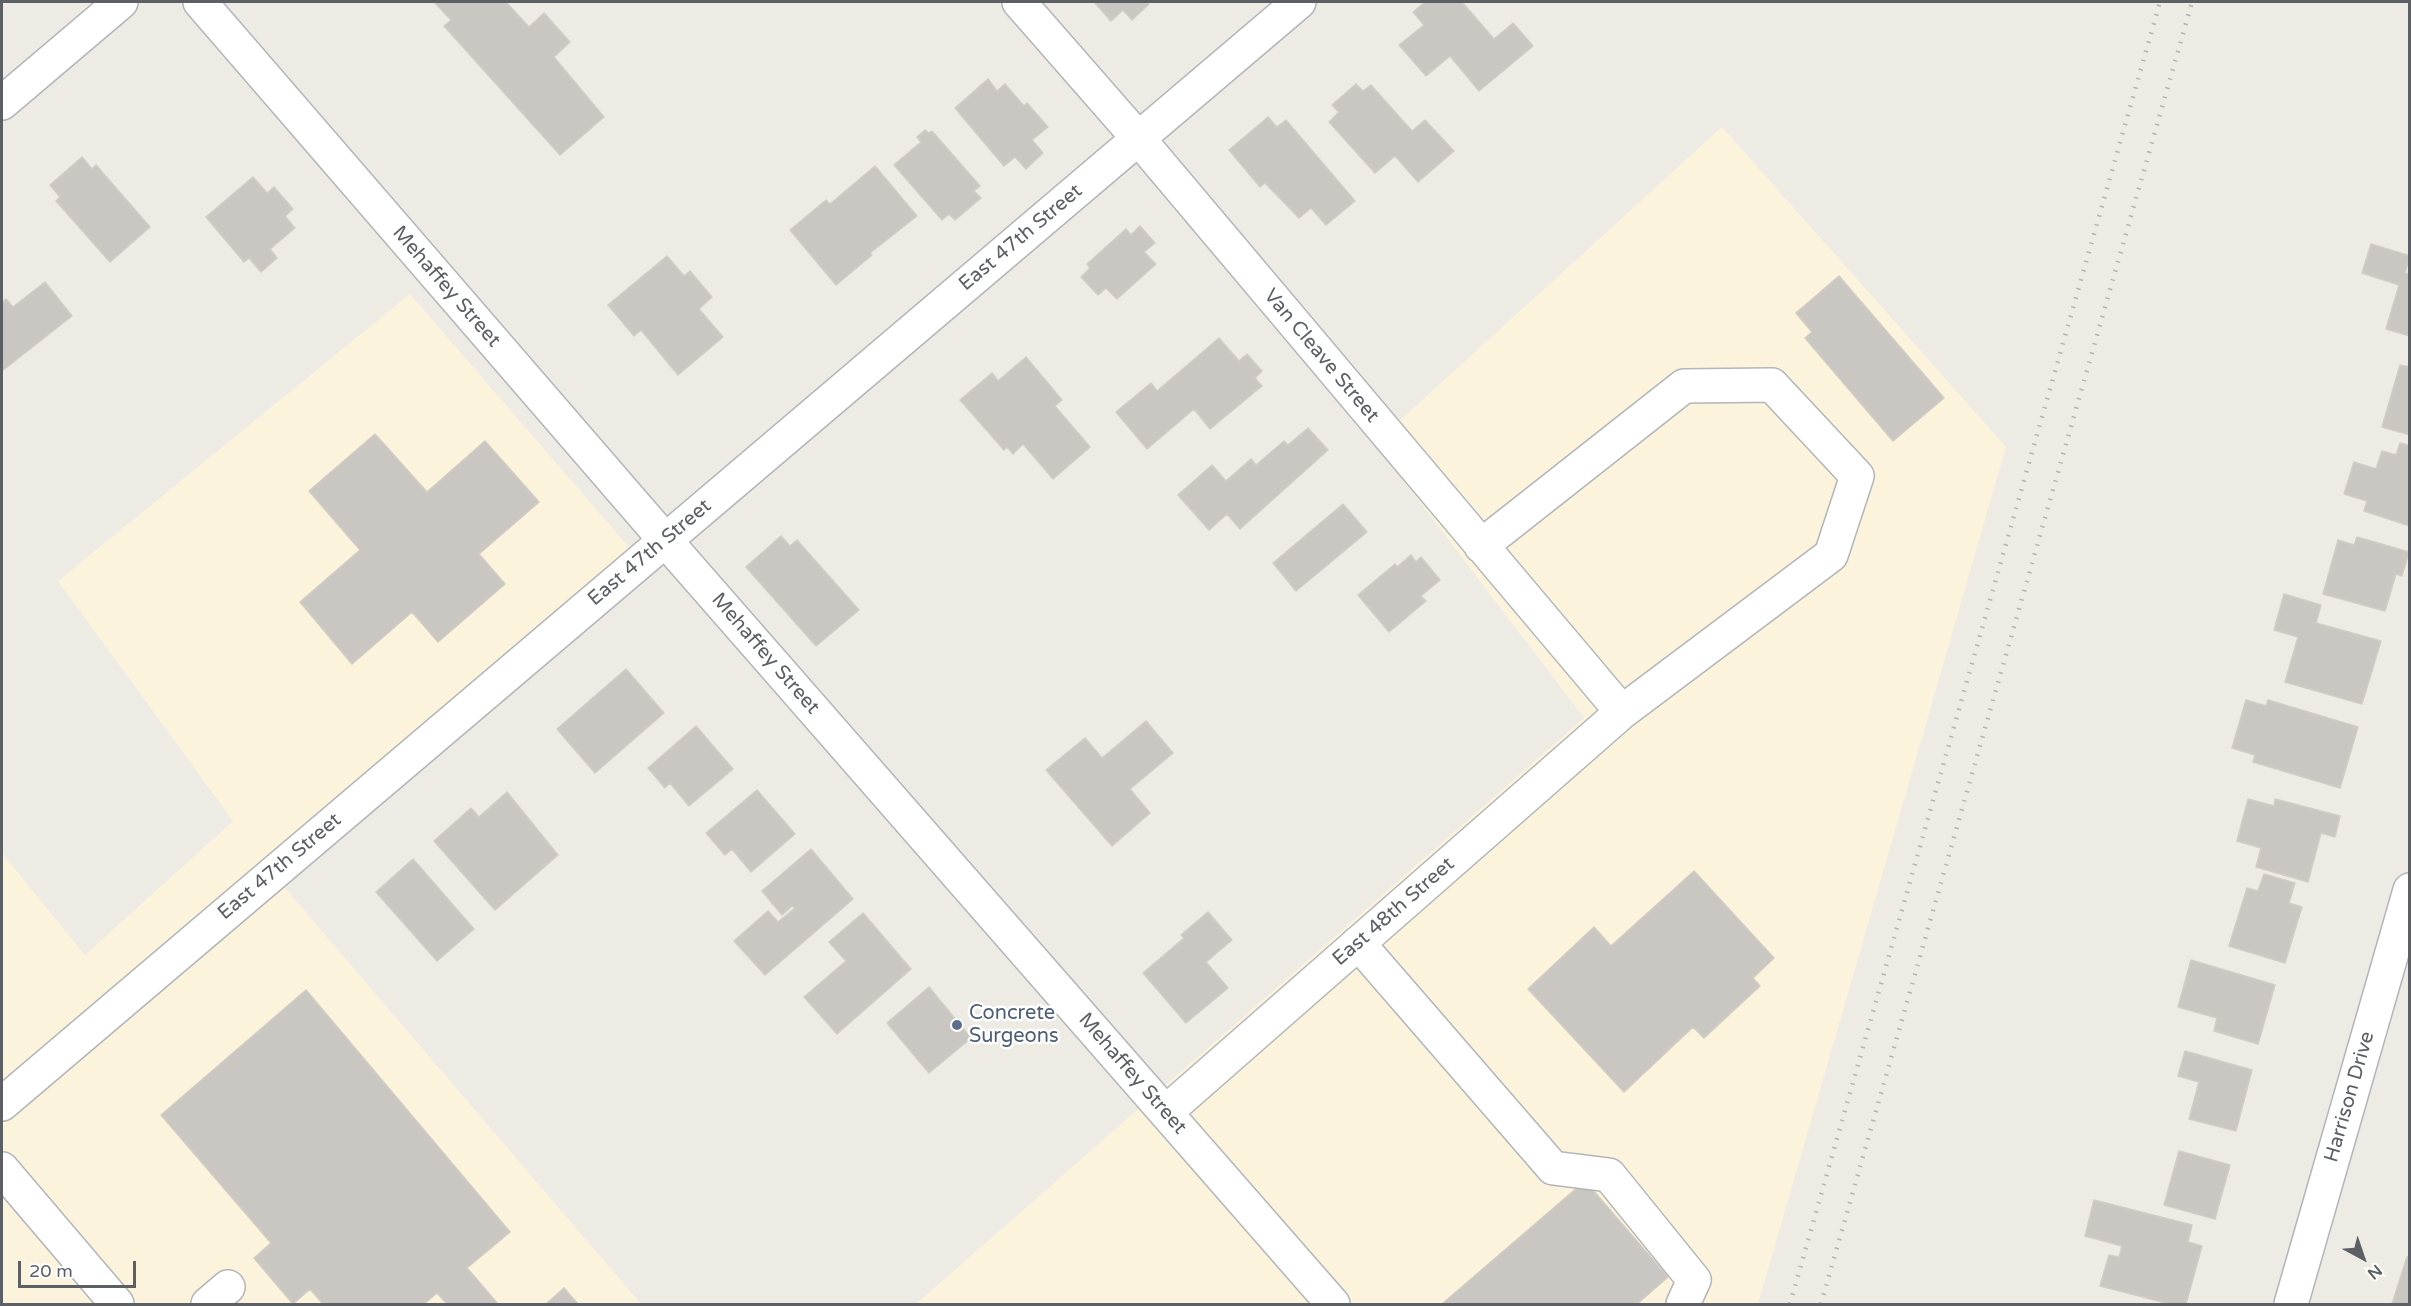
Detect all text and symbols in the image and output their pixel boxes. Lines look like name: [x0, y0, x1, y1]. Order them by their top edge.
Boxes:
street label: East 47th Street: [954, 179, 1088, 297]
street label: Mehaffey Street: [387, 221, 505, 353]
street label: Van Cleave Street: [1258, 284, 1384, 428]
street label: East 47th Street: [583, 494, 717, 612]
street label: Mehaffey Street: [706, 588, 824, 720]
street label: East 47th Street: [213, 808, 347, 926]
street label: East 48th Street: [1328, 853, 1460, 971]
place label: Concrete Surgeons: [969, 1002, 1059, 1049]
street label: Mehaffey Street: [1073, 1008, 1191, 1140]
marker: Concrete Surgeons: [950, 1018, 964, 1032]
street label: Harrison Drive: [2320, 1029, 2380, 1165]
north arrow: [2333, 1228, 2393, 1288]
scale bar: [21, 1249, 140, 1287]
text: 20 m: [29, 1260, 73, 1282]
text: N: [2363, 1260, 2386, 1284]

